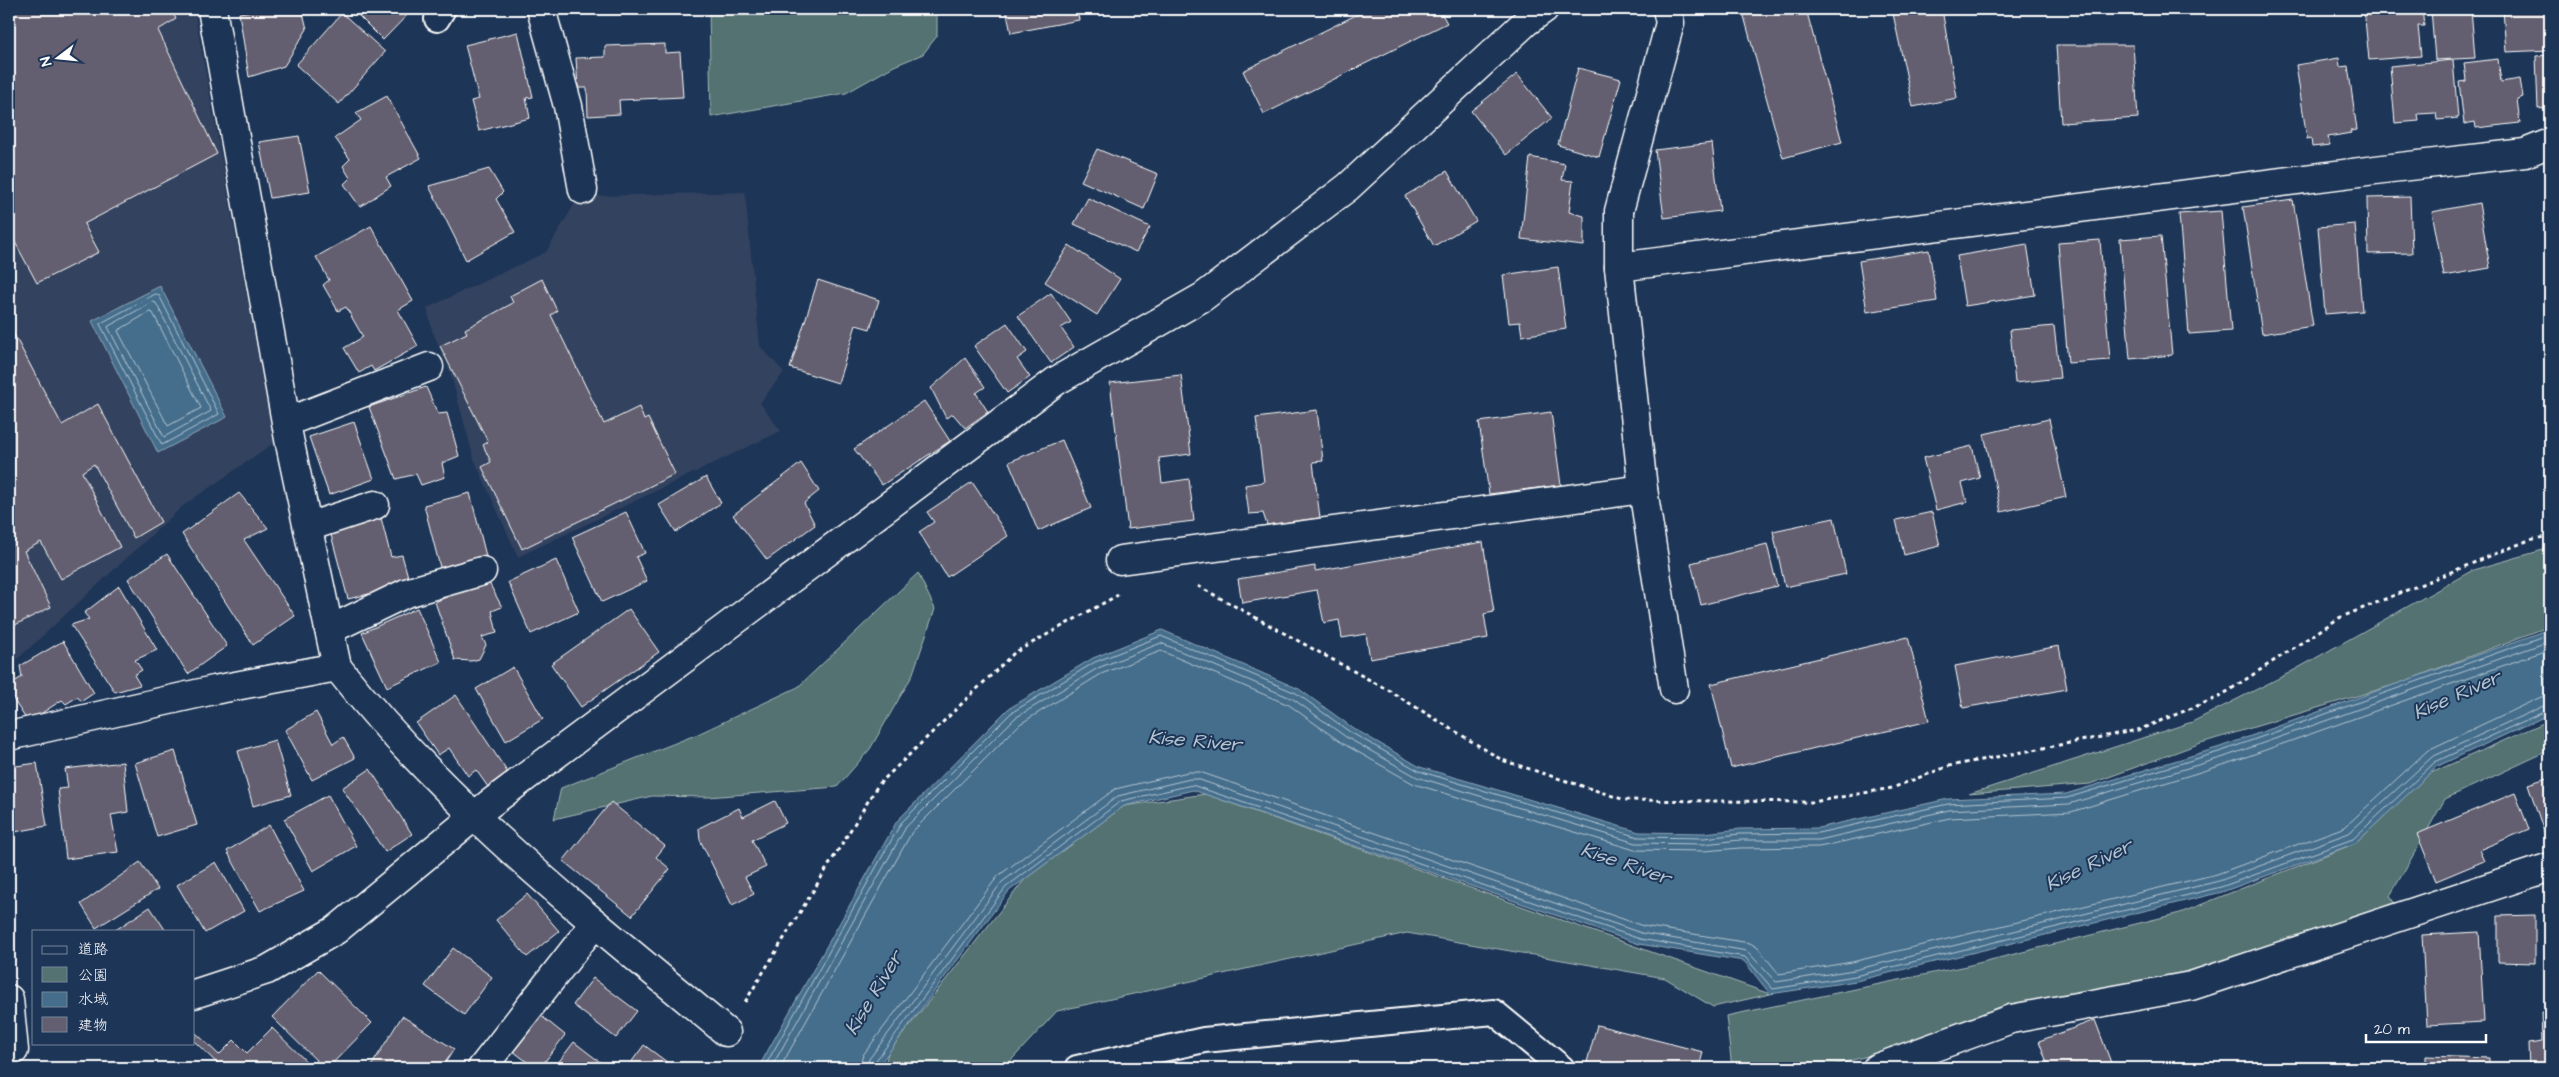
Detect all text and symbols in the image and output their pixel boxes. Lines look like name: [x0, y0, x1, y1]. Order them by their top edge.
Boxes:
north arrow: [32, 32, 82, 82]
text: N: [36, 54, 57, 68]
water label: Kise River: [2409, 662, 2507, 727]
water label: Kise River: [1147, 723, 1245, 759]
water label: Kise River: [2041, 831, 2139, 898]
water label: Kise River: [1577, 836, 1677, 893]
legend: [32, 930, 195, 1044]
text: 道路: [78, 939, 108, 960]
water label: Kise River: [838, 944, 911, 1040]
text: 公園: [78, 965, 108, 986]
text: 水域: [78, 989, 108, 1010]
scale bar: [2366, 1012, 2486, 1044]
text: 建物: [78, 1015, 108, 1036]
text: 20 m: [2374, 1019, 2410, 1040]

